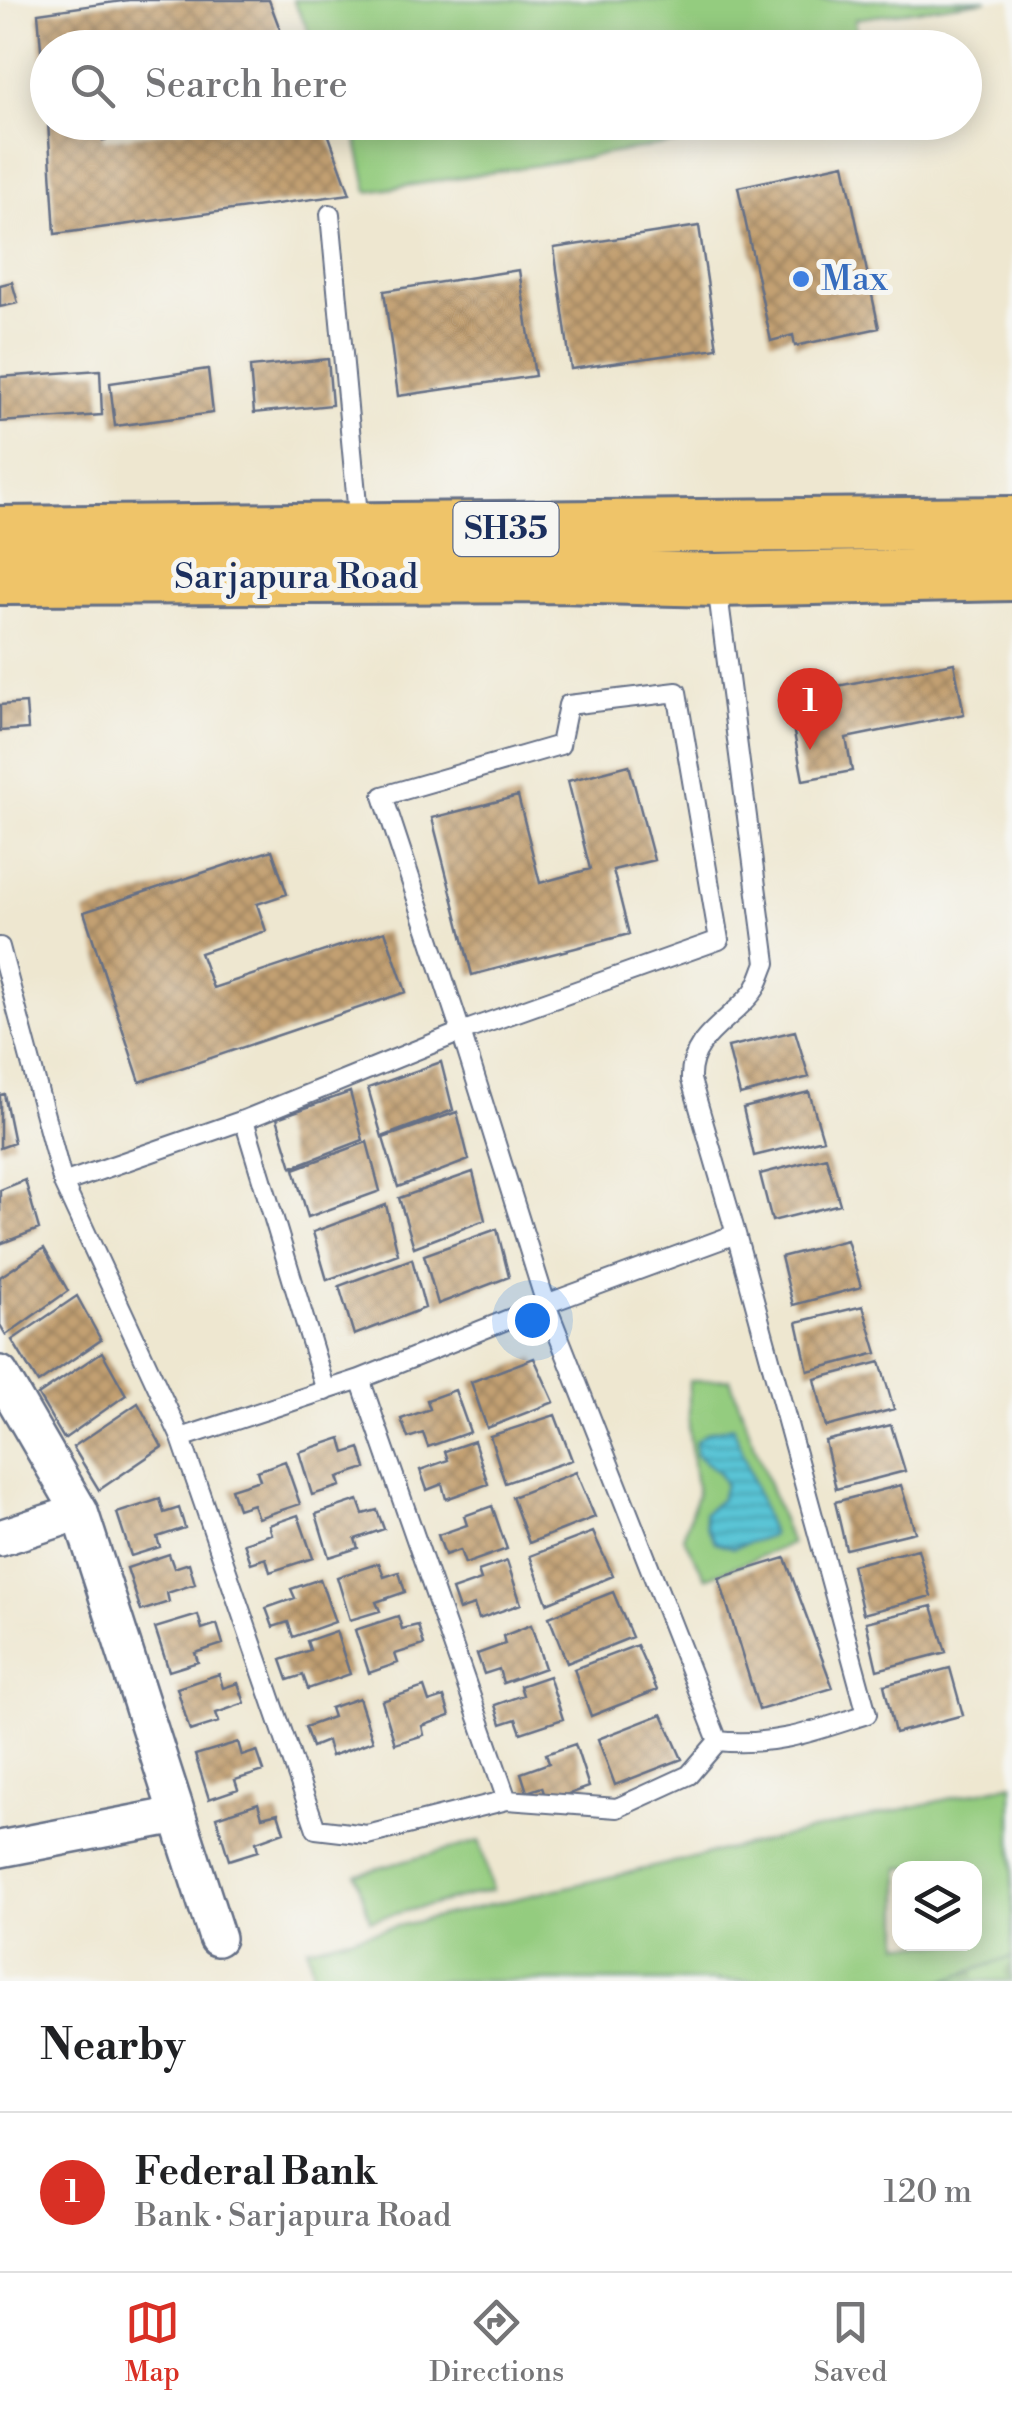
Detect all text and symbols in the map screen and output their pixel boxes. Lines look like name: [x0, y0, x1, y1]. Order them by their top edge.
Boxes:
search box: [30, 30, 982, 140]
icon: search: [65, 58, 120, 113]
text: Search here: [145, 62, 348, 109]
place label: Max: [821, 258, 889, 301]
marker: Max: [790, 268, 812, 290]
road number: SH35: [454, 502, 558, 556]
street label: Sarjapura Road: [174, 556, 418, 599]
pin: 1: [778, 668, 842, 750]
your location: [507, 1295, 558, 1346]
map controls: [892, 1861, 982, 1951]
button: layers: [892, 1861, 982, 1951]
text: Nearby: [40, 2020, 185, 2073]
text: Federal Bank: [135, 2149, 377, 2196]
text: 1: [65, 2172, 80, 2212]
text: 120 m: [883, 2172, 972, 2212]
text: Bank · Sarjapura Road: [135, 2196, 451, 2236]
tab: Map: [125, 2295, 180, 2390]
tab: Directions: [429, 2295, 564, 2390]
tab: Saved: [814, 2295, 887, 2390]

